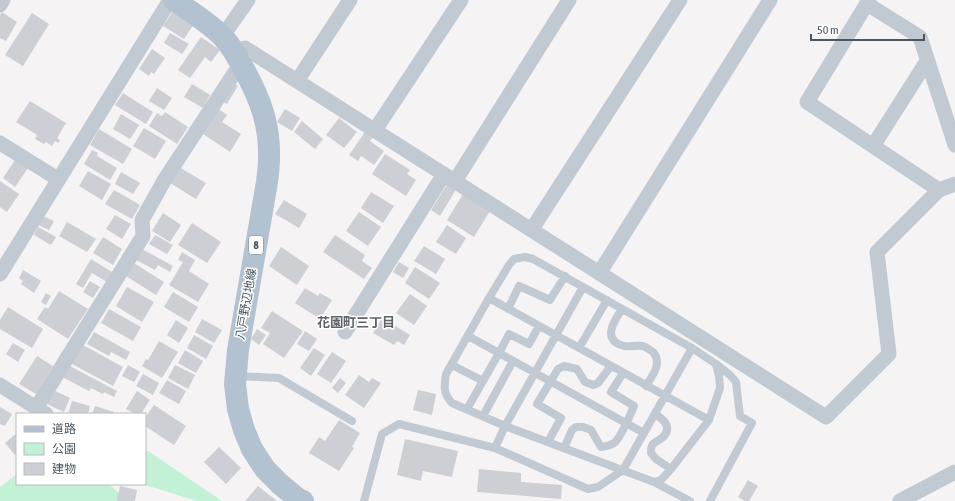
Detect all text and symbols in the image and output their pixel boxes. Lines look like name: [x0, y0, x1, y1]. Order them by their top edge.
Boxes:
scale bar: [811, 16, 924, 42]
text: 50 m: [817, 23, 839, 37]
road number: 8: [249, 236, 263, 254]
street label: 八戸野辺地線: [233, 267, 259, 341]
district label: 花園町三丁目: [317, 315, 395, 330]
legend: [16, 413, 146, 485]
text: 道路: [52, 422, 76, 436]
text: 公園: [52, 442, 76, 456]
text: 建物: [52, 462, 76, 476]

